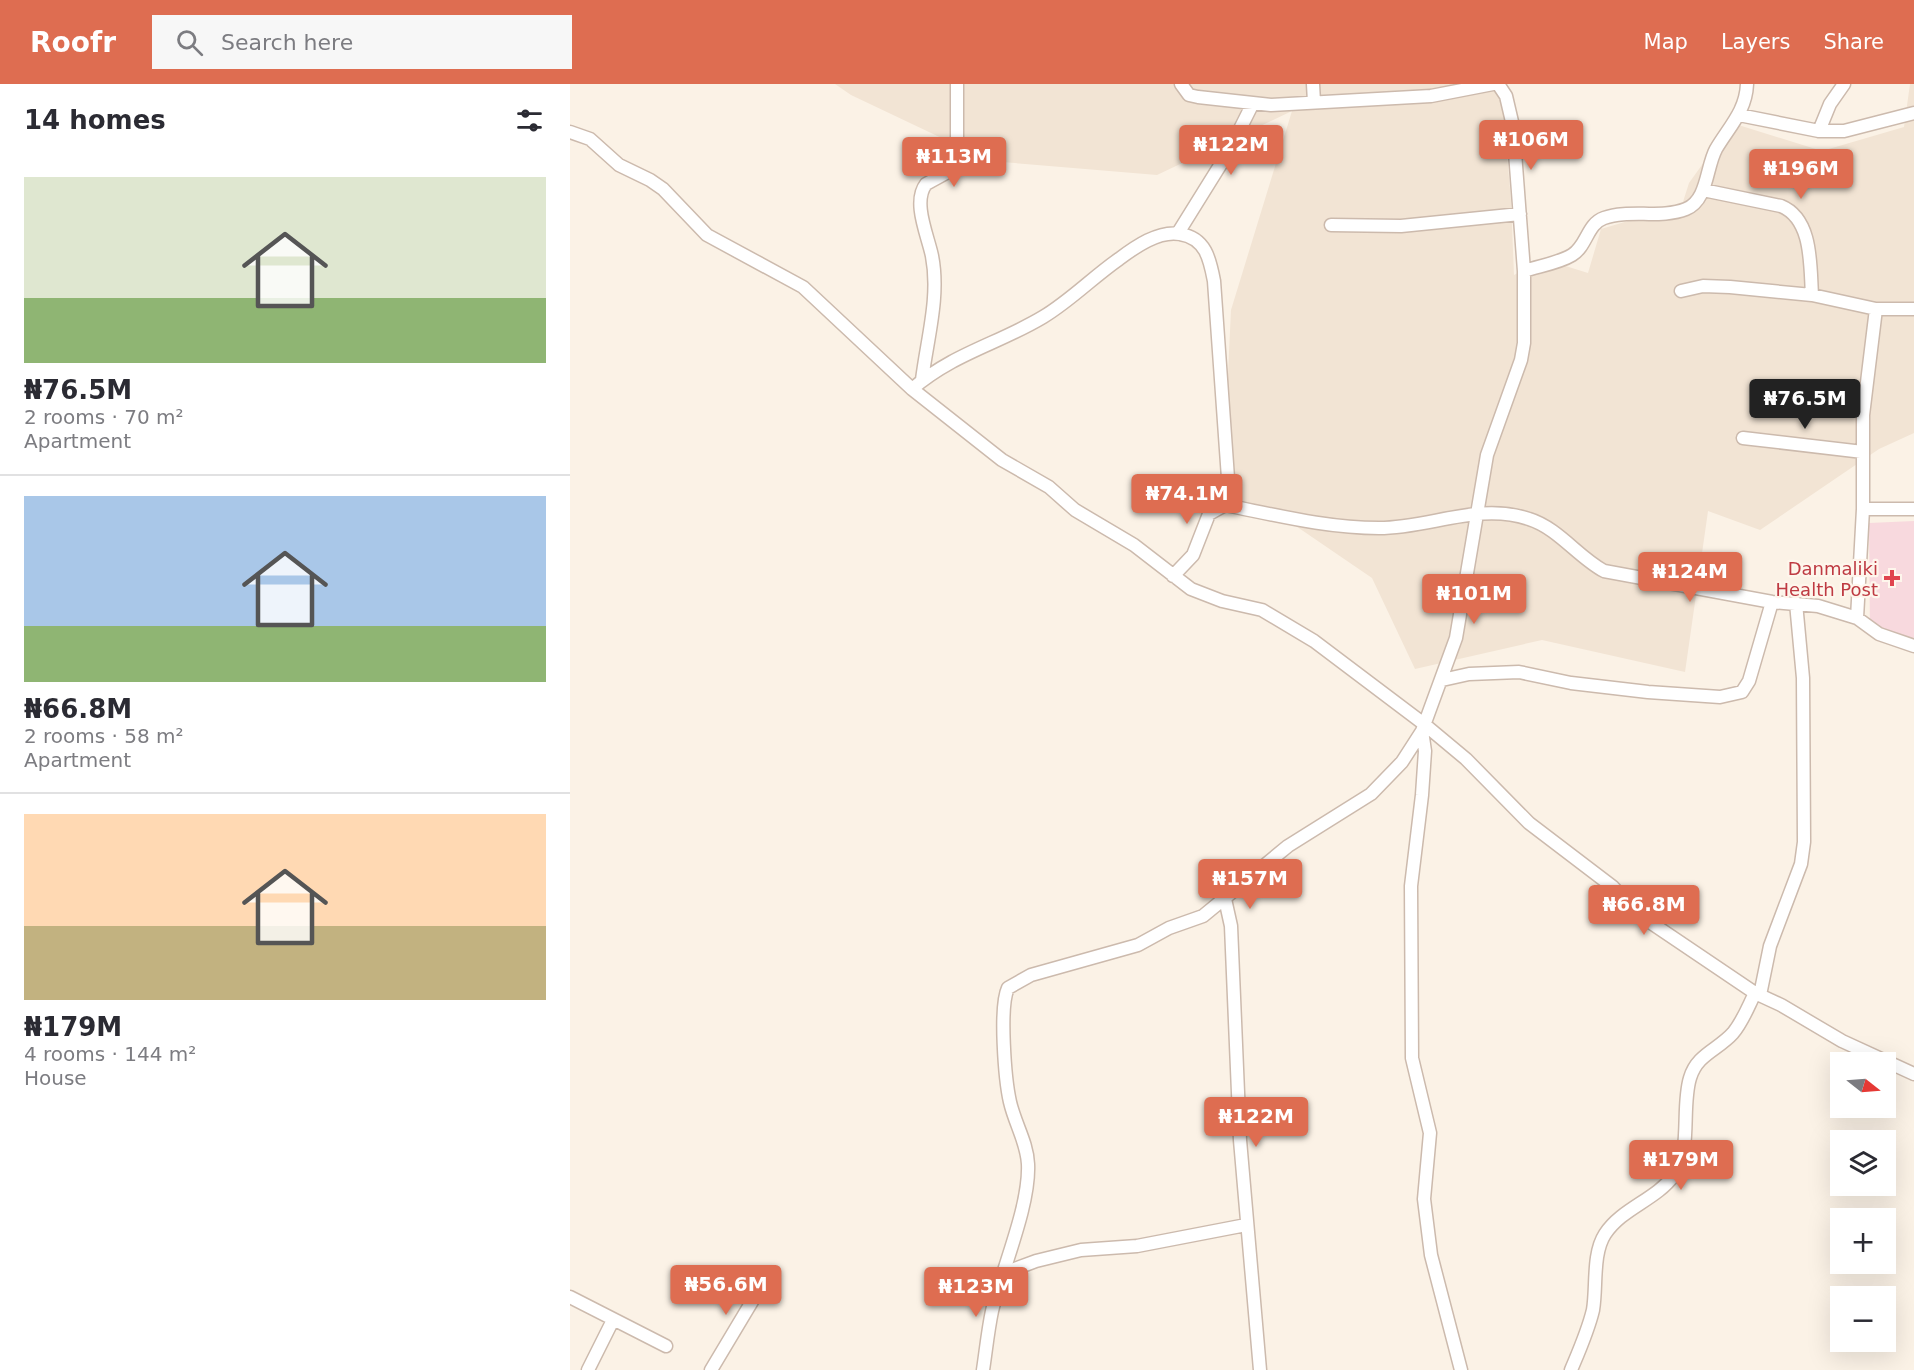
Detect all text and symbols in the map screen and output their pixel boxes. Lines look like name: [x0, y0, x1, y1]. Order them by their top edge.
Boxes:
search box: [152, 15, 572, 69]
text: Roofr: [30, 26, 116, 59]
icon: search: [173, 26, 206, 59]
text: Search here: [221, 30, 353, 55]
text: Map: [1644, 30, 1688, 54]
text: Layers: [1721, 30, 1790, 54]
text: Share: [1823, 30, 1884, 54]
icon: filters: [513, 104, 546, 137]
text: 14 homes: [24, 105, 166, 135]
pin: ₦106M: [1489, 120, 1573, 171]
pin: ₦122M: [1189, 125, 1273, 176]
text: ₦106M: [1493, 127, 1569, 151]
text: ₦122M: [1193, 132, 1269, 156]
pin: ₦113M: [912, 137, 996, 188]
text: ₦113M: [916, 144, 992, 168]
pin: ₦196M: [1759, 149, 1843, 200]
text: ₦196M: [1763, 156, 1839, 180]
icon: home: [231, 216, 339, 324]
text: ₦76.5M: [24, 375, 132, 405]
pin: ₦76.5M: [1756, 379, 1854, 430]
text: ₦76.5M: [1763, 386, 1847, 410]
text: 2 rooms · 70 m²: [24, 405, 184, 429]
text: Apartment: [24, 429, 131, 453]
pin: ₦74.1M: [1138, 474, 1236, 525]
text: ₦74.1M: [1145, 481, 1229, 505]
icon: home: [231, 535, 339, 643]
pin: ₦124M: [1648, 552, 1732, 603]
place label: Danmaliki Health Post: [1776, 558, 1878, 600]
text: ₦124M: [1652, 559, 1728, 583]
marker: Danmaliki Health Post: [1883, 569, 1901, 587]
pin: ₦101M: [1432, 574, 1516, 625]
text: ₦101M: [1436, 581, 1512, 605]
text: ₦66.8M: [24, 694, 132, 724]
text: 2 rooms · 58 m²: [24, 724, 184, 748]
text: Apartment: [24, 748, 131, 772]
icon: home: [231, 853, 339, 961]
pin: ₦157M: [1208, 859, 1292, 910]
text: ₦157M: [1212, 866, 1288, 890]
pin: ₦66.8M: [1595, 885, 1693, 936]
text: ₦66.8M: [1602, 892, 1686, 916]
text: ₦179M: [24, 1012, 122, 1042]
text: 4 rooms · 144 m²: [24, 1042, 196, 1066]
north arrow: [1830, 1052, 1896, 1118]
map controls: [1830, 1052, 1896, 1352]
text: House: [24, 1066, 87, 1090]
pin: ₦122M: [1214, 1097, 1298, 1148]
text: ₦122M: [1218, 1104, 1294, 1128]
button: layers: [1830, 1130, 1896, 1196]
pin: ₦179M: [1639, 1140, 1723, 1191]
text: ₦179M: [1643, 1147, 1719, 1171]
button: +: [1830, 1208, 1896, 1274]
pin: ₦56.6M: [677, 1265, 775, 1316]
pin: ₦123M: [934, 1267, 1018, 1318]
text: ₦56.6M: [684, 1272, 768, 1296]
text: ₦123M: [938, 1274, 1014, 1298]
button: −: [1830, 1286, 1896, 1352]

